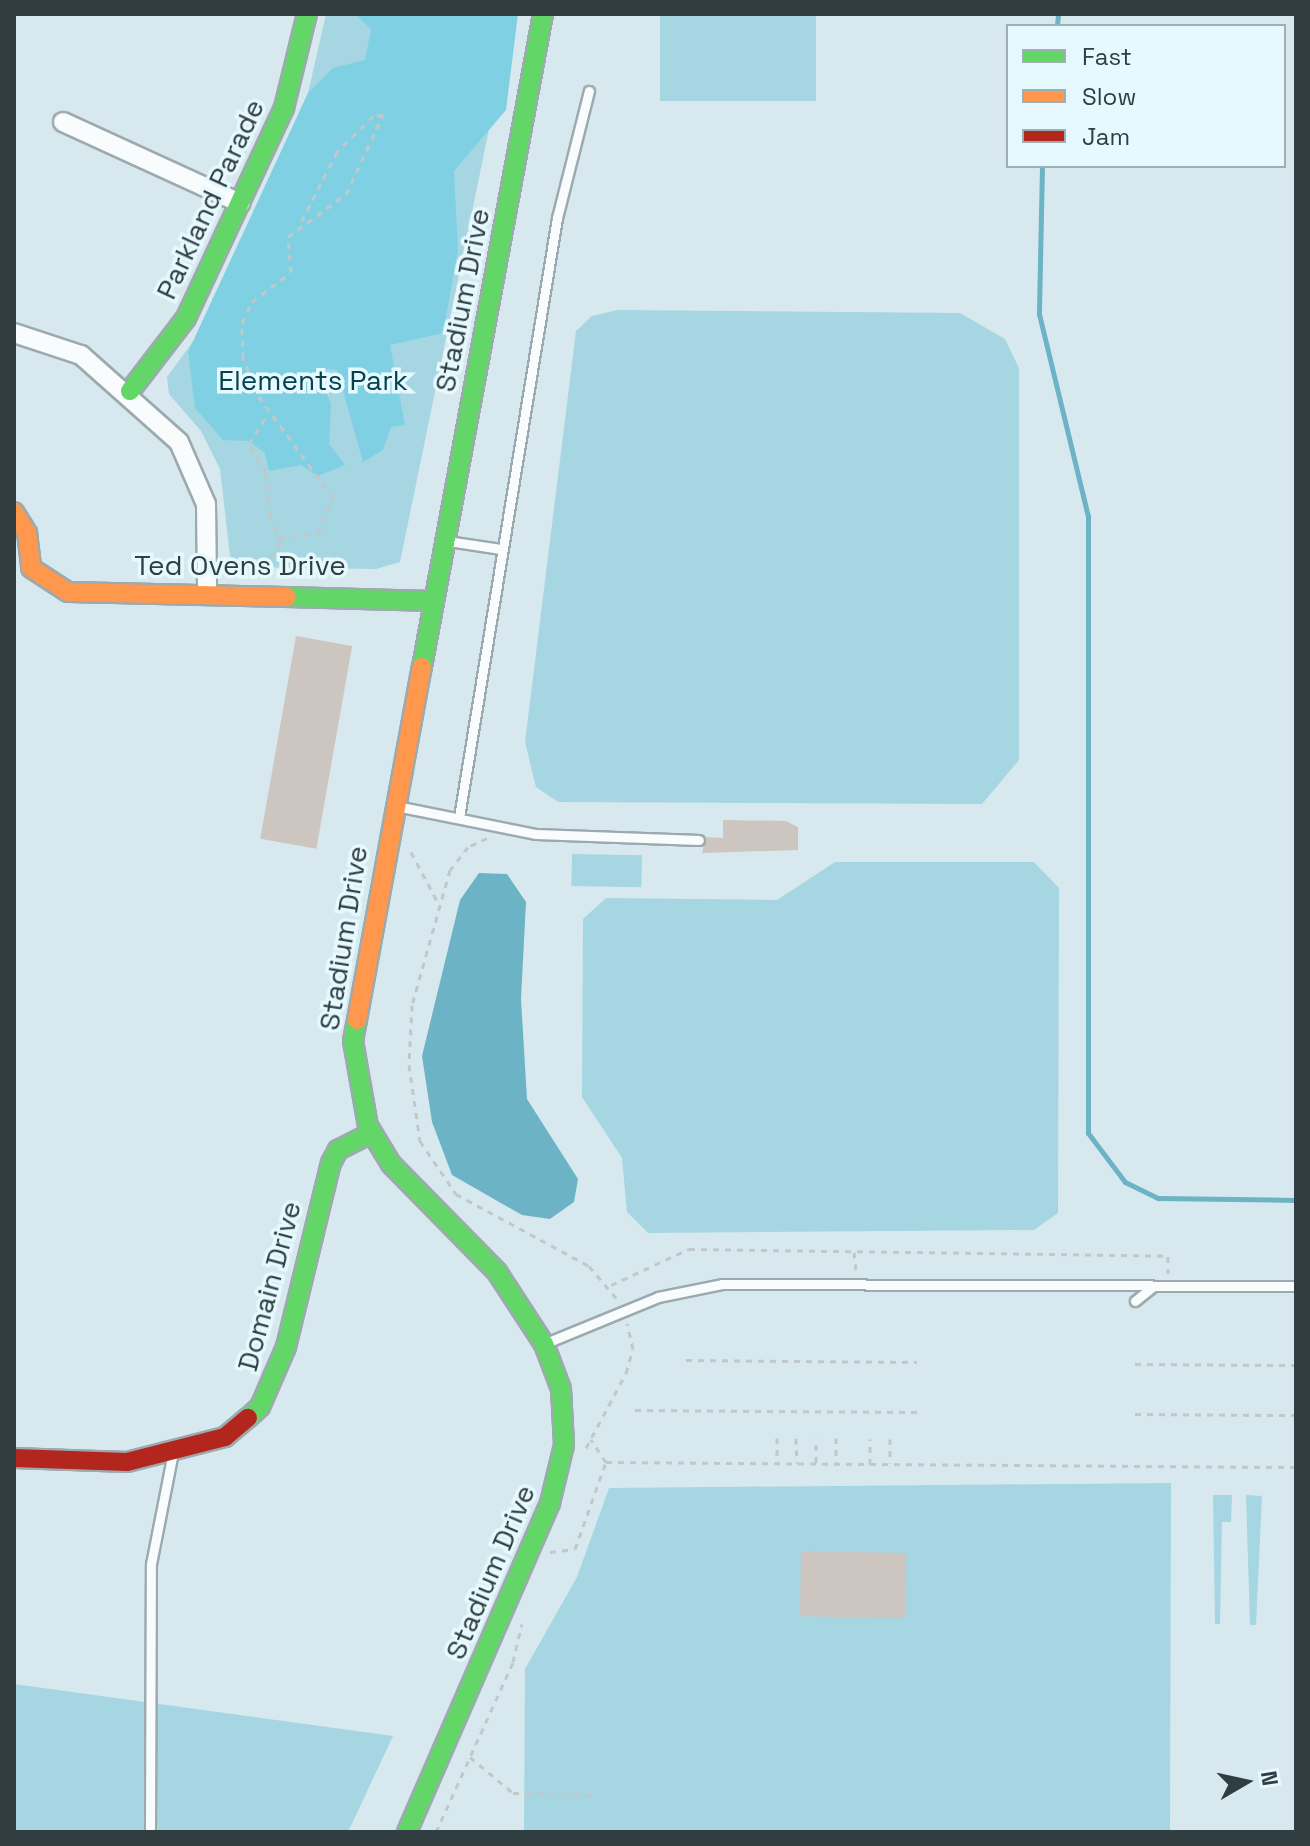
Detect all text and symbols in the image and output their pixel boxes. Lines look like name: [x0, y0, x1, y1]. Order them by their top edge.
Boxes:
legend: [1006, 24, 1286, 168]
text: Fast: [1082, 41, 1132, 72]
text: Slow: [1082, 81, 1136, 112]
street label: Parkland Parade: [149, 94, 271, 304]
text: Jam: [1082, 121, 1130, 152]
street label: Stadium Drive: [428, 205, 496, 395]
park label: Elements Park: [218, 363, 408, 397]
street label: Ted Ovens Drive: [134, 548, 346, 582]
street label: Stadium Drive: [312, 843, 374, 1033]
street label: Domain Drive: [230, 1197, 308, 1375]
street label: Stadium Drive: [438, 1480, 542, 1664]
north arrow: [1206, 1742, 1286, 1822]
text: N: [1255, 1769, 1285, 1788]

